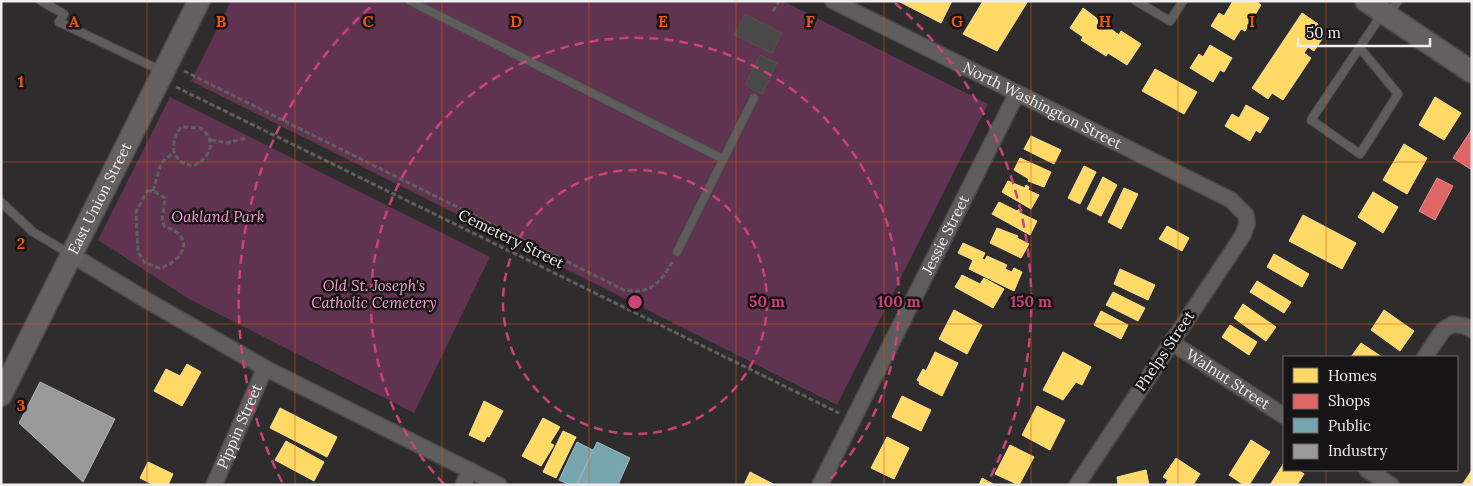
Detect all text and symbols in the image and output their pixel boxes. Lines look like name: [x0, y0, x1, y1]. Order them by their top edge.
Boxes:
text: A: [69, 11, 80, 31]
text: B: [216, 11, 227, 31]
text: C: [362, 11, 374, 31]
text: D: [510, 11, 522, 31]
text: E: [658, 11, 668, 31]
text: F: [805, 11, 815, 31]
text: G: [951, 11, 963, 31]
text: H: [1099, 11, 1112, 31]
text: I: [1249, 11, 1255, 31]
scale bar: [1298, 15, 1430, 47]
text: 50 m: [1306, 23, 1341, 42]
street label: North Washington Street: [960, 57, 1125, 153]
text: 1: [18, 71, 24, 91]
street label: East Union Street: [63, 139, 135, 257]
street label: Jessie Street: [917, 192, 973, 278]
street label: Cemetery Street: [455, 205, 567, 272]
park label: Oakland Park: [171, 207, 265, 226]
text: 2: [17, 233, 25, 253]
park label: Old St. Joseph's Catholic Cemetery: [311, 276, 437, 312]
text: 50 m: [749, 292, 785, 311]
text: 100 m: [878, 292, 921, 311]
text: 150 m: [1010, 292, 1052, 311]
centre of rings: [626, 293, 644, 311]
street label: Phelps Street: [1131, 307, 1198, 394]
street label: Walnut Street: [1183, 344, 1274, 413]
legend: [1283, 356, 1458, 471]
text: Homes: [1328, 366, 1377, 385]
street label: Pippin Street: [212, 380, 266, 472]
text: Shops: [1328, 391, 1370, 410]
text: 3: [17, 395, 26, 415]
text: Public: [1328, 416, 1371, 435]
text: Industry: [1328, 441, 1387, 460]

